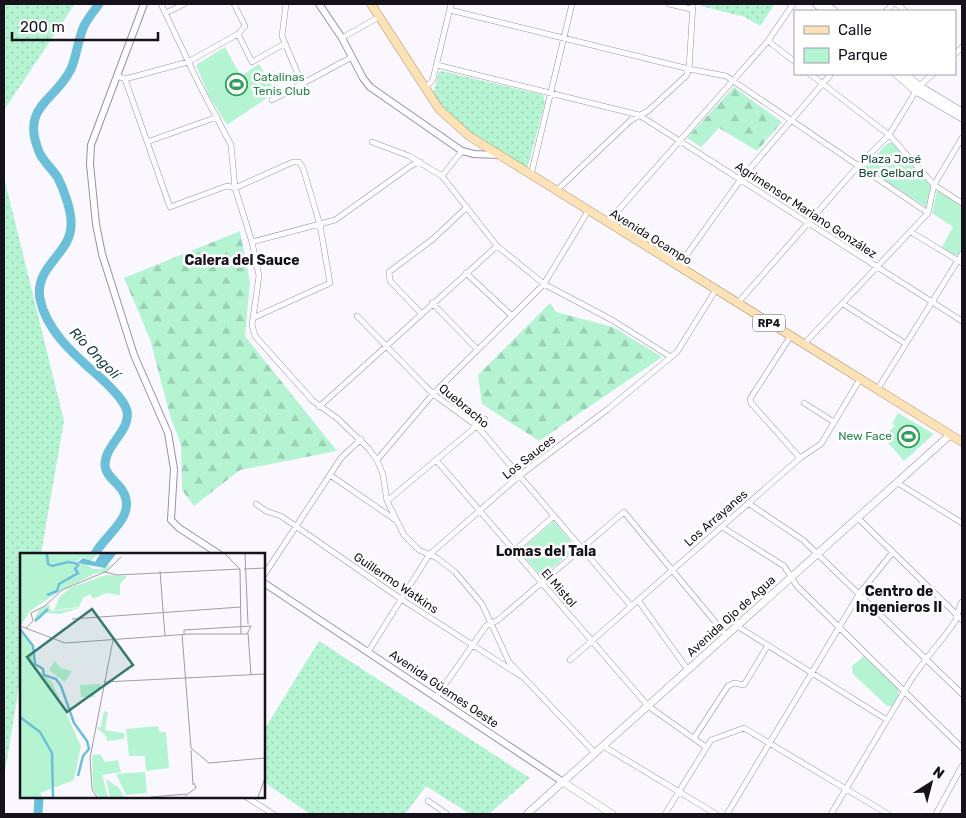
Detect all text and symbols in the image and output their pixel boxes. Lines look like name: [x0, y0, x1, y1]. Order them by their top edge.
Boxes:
scale bar: [12, 10, 159, 42]
legend: [794, 10, 956, 75]
text: 200 m: [20, 18, 65, 36]
text: Calle: [838, 21, 872, 39]
text: Parque: [838, 46, 888, 64]
place label: Catalinas Tenis Club: [253, 70, 310, 98]
sports icon: Catalinas Tenis Club: [225, 72, 249, 96]
park label: Plaza José Ber Gelbard: [858, 152, 924, 180]
street label: Agrimensor Mariano González: [733, 159, 879, 261]
street label: Avenida Ocampo: [608, 206, 695, 268]
district label: Calera del Sauce: [184, 252, 300, 269]
road number: RP4: [753, 314, 785, 332]
water label: Río Ongolí: [66, 324, 125, 385]
street label: Quebracho: [436, 381, 492, 431]
sports icon: New Face: [896, 424, 920, 448]
place label: New Face: [838, 429, 892, 443]
street label: Los Sauces: [500, 432, 558, 482]
street label: Los Arrayanes: [682, 487, 750, 549]
district label: Lomas del Tala: [496, 543, 596, 560]
street label: Guillermo Watkins: [351, 550, 441, 616]
inset map: [20, 553, 265, 798]
street label: El Mistol: [539, 566, 579, 610]
street label: Avenida Ojo de Agua: [684, 573, 778, 659]
district label: Centro de Ingenieros II: [856, 583, 942, 616]
street label: Avenida Güemes Oeste: [387, 647, 501, 731]
north arrow: [906, 758, 956, 808]
text: N: [929, 763, 947, 783]

